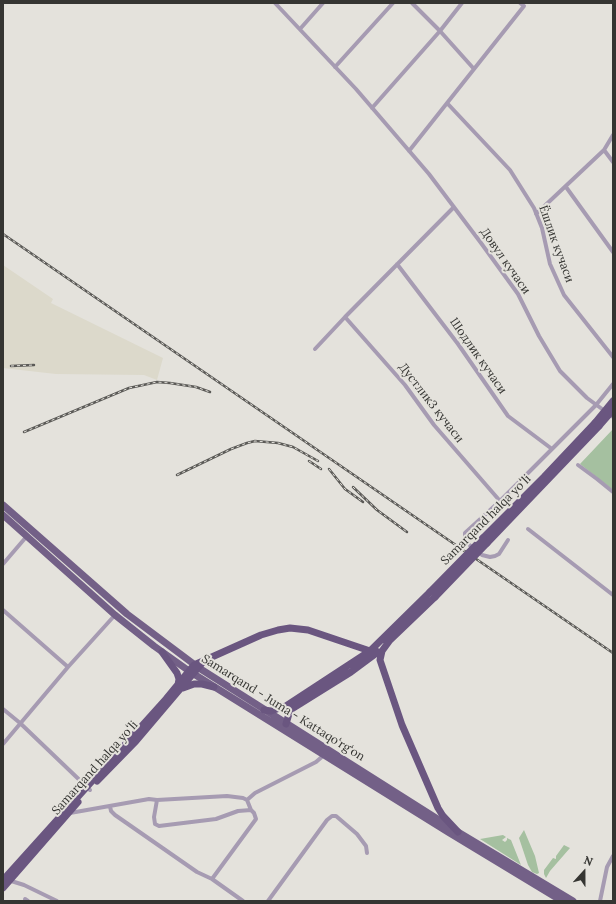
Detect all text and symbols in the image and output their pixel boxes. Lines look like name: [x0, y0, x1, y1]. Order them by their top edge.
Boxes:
street label: Ёшлик кучаси: [535, 203, 577, 285]
street label: Довул кучаси: [477, 225, 533, 297]
street label: Шодлик кучаси: [446, 315, 510, 397]
street label: Дустлик3 кучаси: [395, 360, 467, 446]
street label: Samarqand halqa yoʻli: [438, 472, 534, 568]
street label: Samarqand - Juma - Kattaqo‘rg‘on: [199, 652, 367, 764]
street label: Samarqand halqa yoʻli: [49, 718, 141, 818]
north arrow: [564, 852, 604, 892]
text: N: [582, 853, 595, 869]

